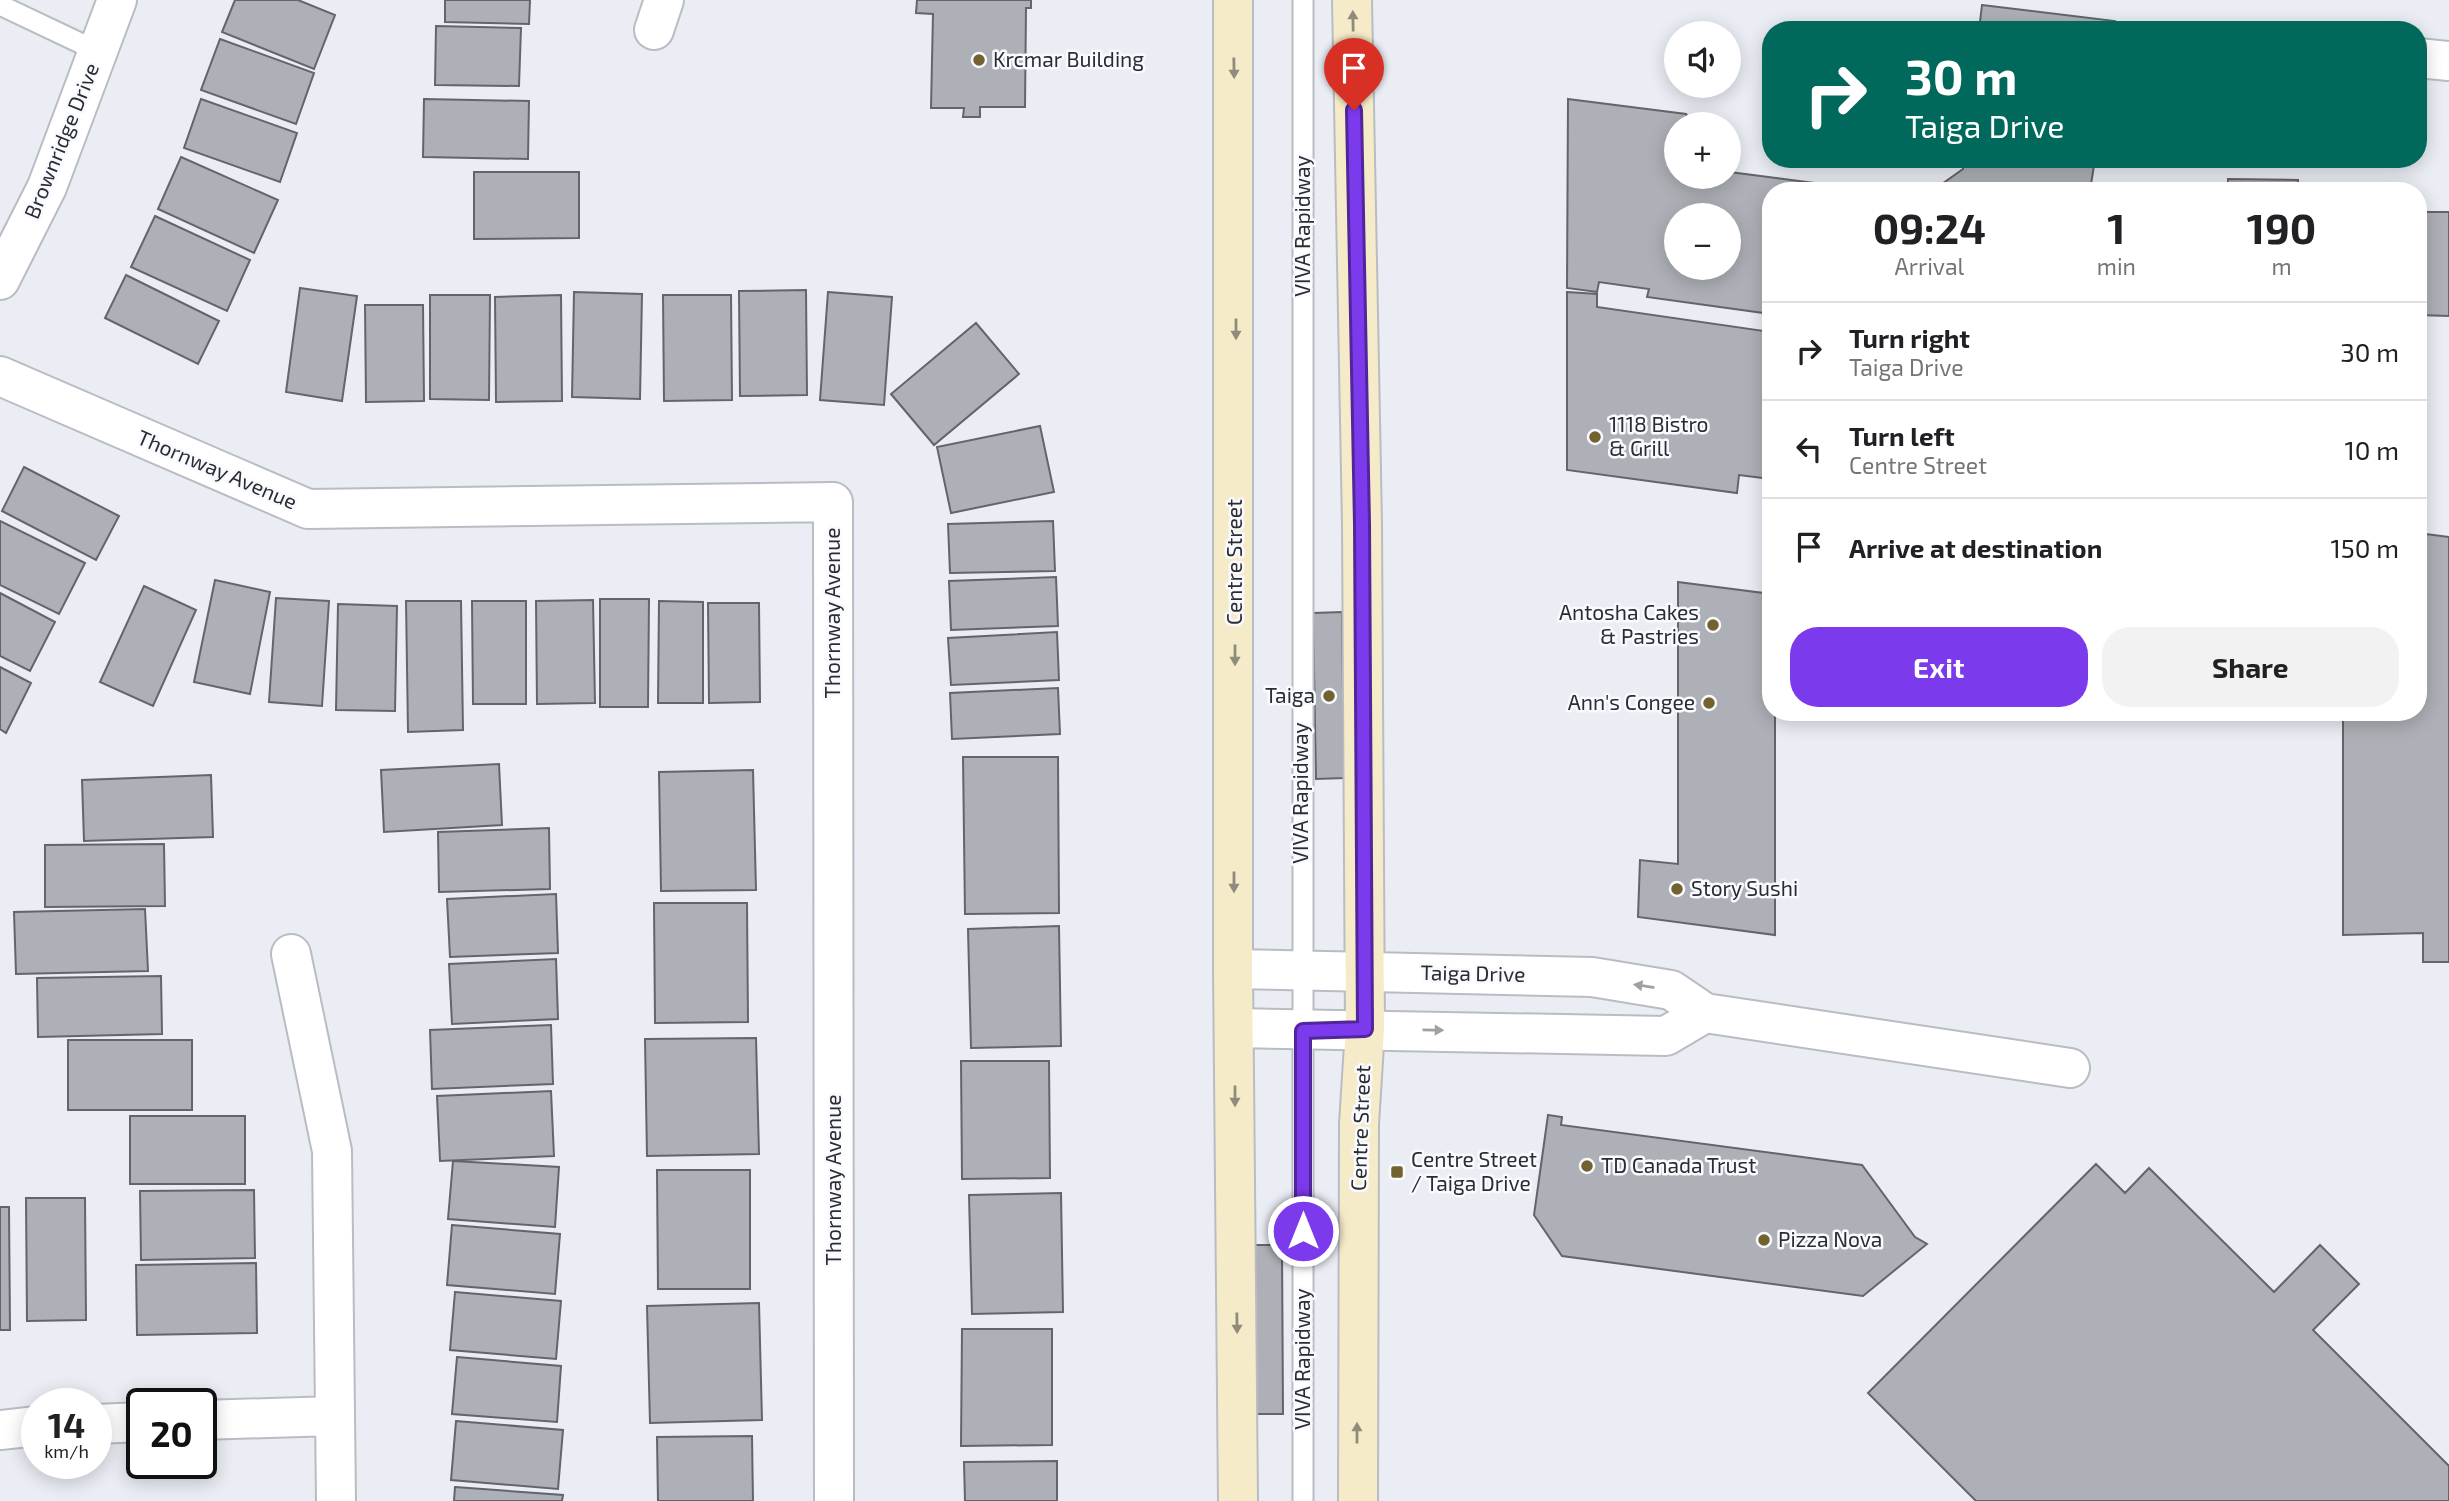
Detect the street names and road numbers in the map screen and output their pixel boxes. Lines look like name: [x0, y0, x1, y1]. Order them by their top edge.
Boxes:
street label: Brownridge Drive: [18, 59, 103, 222]
street label: VIVA Rapidway: [1289, 155, 1314, 297]
street label: Thornway Avenue: [134, 424, 301, 514]
street label: Centre Street: [1221, 499, 1246, 625]
street label: Thornway Avenue: [819, 528, 844, 698]
street label: VIVA Rapidway: [1287, 722, 1312, 864]
street label: Taiga Drive: [1420, 959, 1526, 986]
street label: Centre Street: [1345, 1065, 1374, 1191]
street label: Thornway Avenue: [820, 1095, 845, 1265]
street label: VIVA Rapidway: [1289, 1288, 1314, 1430]

